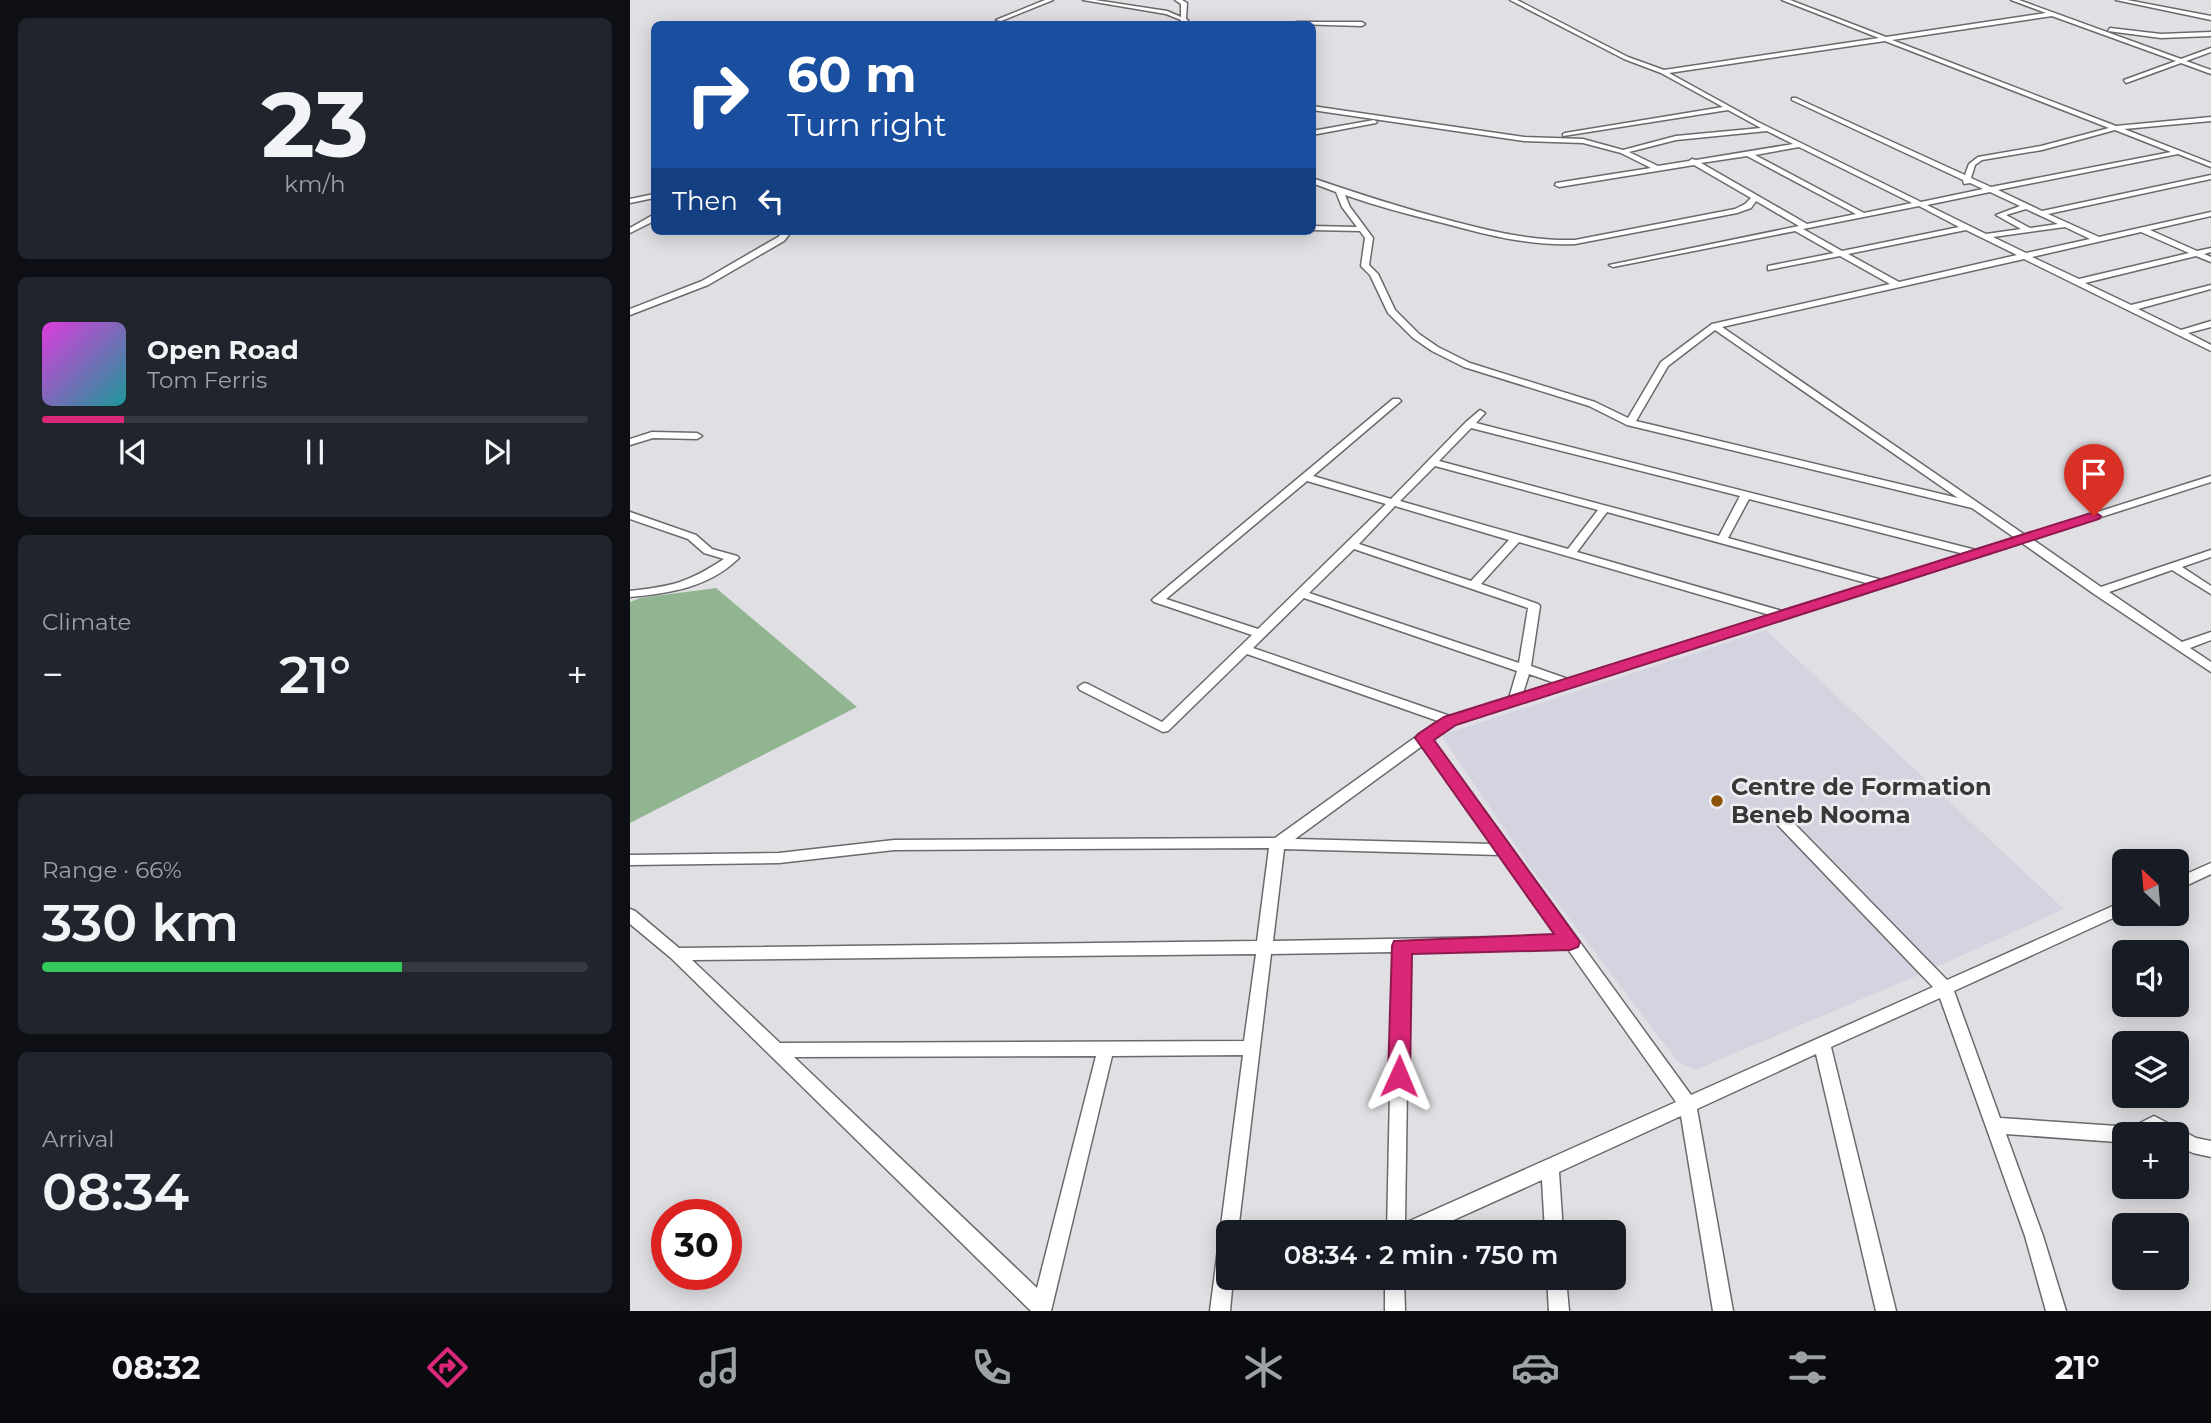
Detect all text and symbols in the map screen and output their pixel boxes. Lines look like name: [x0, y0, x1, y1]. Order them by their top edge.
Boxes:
text: 60 m: [787, 45, 917, 104]
icon: right: [672, 49, 763, 140]
text: 23: [261, 69, 369, 180]
text: Turn right: [787, 105, 947, 144]
text: km/h: [284, 170, 346, 198]
icon: left: [752, 182, 790, 220]
text: Then: [672, 185, 738, 217]
text: Open Road: [147, 334, 299, 366]
text: Tom Ferris: [147, 366, 267, 394]
icon: previous: [114, 433, 152, 471]
icon: pause: [296, 433, 334, 471]
icon: next: [478, 433, 516, 471]
pin: [2064, 444, 2124, 516]
icon: arrive: [2075, 455, 2113, 493]
text: Climate: [42, 608, 131, 636]
text: 21°: [279, 643, 351, 706]
text: −: [42, 651, 64, 698]
text: +: [566, 651, 588, 698]
place label: Centre de Formation Beneb Nooma: [1731, 772, 1992, 829]
marker: Centre de Formation Beneb Nooma: [1709, 793, 1725, 809]
north arrow: [2112, 849, 2189, 926]
map controls: [2112, 849, 2189, 1290]
text: Range · 66%: [42, 856, 182, 884]
text: 330 km: [42, 891, 239, 954]
button: sound: [2112, 940, 2189, 1017]
button: layers: [2112, 1031, 2189, 1108]
position arrow: [1362, 1039, 1436, 1113]
button: +: [2112, 1122, 2189, 1199]
text: Arrival: [42, 1125, 115, 1153]
text: 08:34: [42, 1160, 189, 1223]
speed limit sign: 30: [651, 1199, 742, 1290]
button: −: [2112, 1213, 2189, 1290]
text: 08:34 · 2 min · 750 m: [1284, 1239, 1558, 1271]
icon: directions: [423, 1343, 472, 1392]
icon: music: [695, 1343, 744, 1392]
icon: phone: [967, 1343, 1016, 1392]
icon: climate: [1239, 1343, 1288, 1392]
icon: car: [1511, 1343, 1560, 1392]
icon: filters: [1783, 1343, 1832, 1392]
text: 08:32: [111, 1348, 200, 1387]
text: 21°: [2055, 1348, 2100, 1387]

